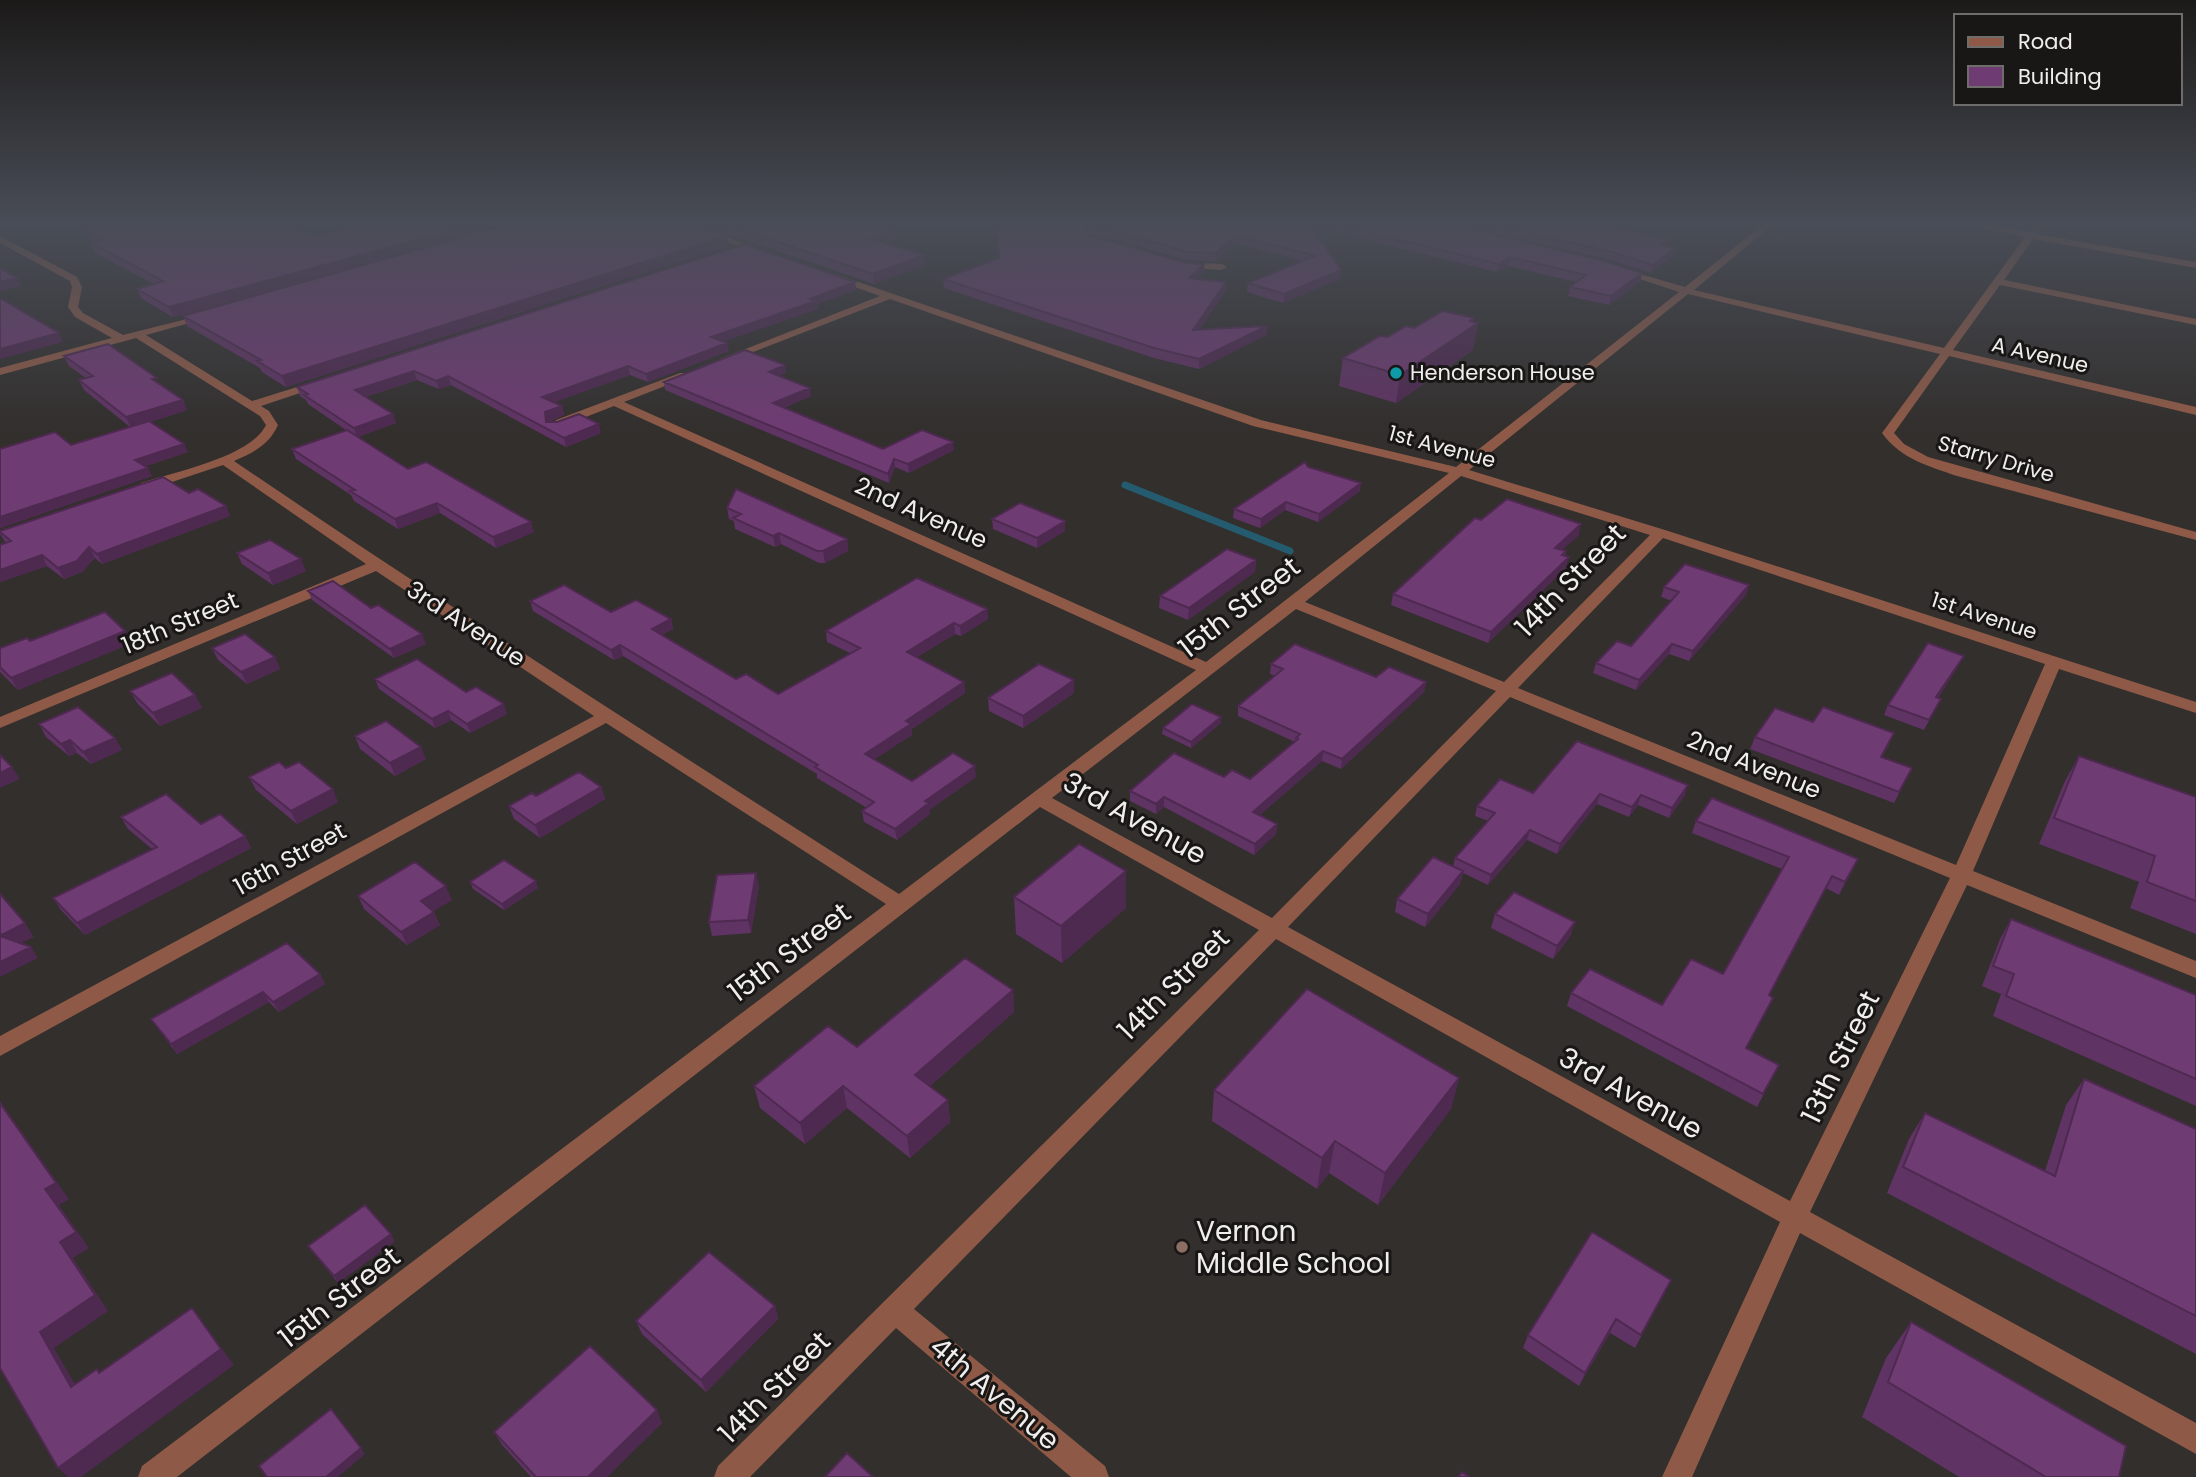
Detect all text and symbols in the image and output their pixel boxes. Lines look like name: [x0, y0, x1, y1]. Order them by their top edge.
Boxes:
legend: [1954, 14, 2182, 105]
text: Road: [2018, 27, 2073, 56]
text: Building: [2018, 62, 2102, 91]
street label: A Avenue: [1989, 329, 2091, 380]
place label: Henderson House: [1410, 358, 1595, 387]
marker: Henderson House: [1388, 365, 1404, 381]
street label: 1st Avenue: [1385, 418, 1499, 475]
street label: Starry Drive: [1935, 428, 2058, 489]
street label: 2nd Avenue: [850, 469, 993, 556]
street label: 14th Street: [1506, 515, 1634, 646]
street label: 15th Street: [1171, 548, 1308, 667]
street label: 3rd Avenue: [400, 573, 532, 674]
street label: 18th Street: [116, 583, 243, 662]
street label: 1st Avenue: [1927, 585, 2041, 646]
street label: 2nd Avenue: [1682, 723, 1826, 806]
street label: 3rd Avenue: [1056, 763, 1214, 874]
street label: 16th Street: [228, 814, 352, 903]
street label: 15th Street: [720, 893, 859, 1011]
street label: 14th Street: [1109, 920, 1238, 1049]
street label: 13th Street: [1792, 984, 1889, 1130]
street label: 3rd Avenue: [1552, 1038, 1710, 1149]
place label: Vernon Middle School: [1196, 1212, 1391, 1283]
street label: 15th Street: [271, 1238, 408, 1357]
marker: Vernon Middle School: [1174, 1239, 1190, 1255]
street label: 14th Street: [710, 1323, 839, 1452]
street label: 4th Avenue: [921, 1328, 1068, 1459]

